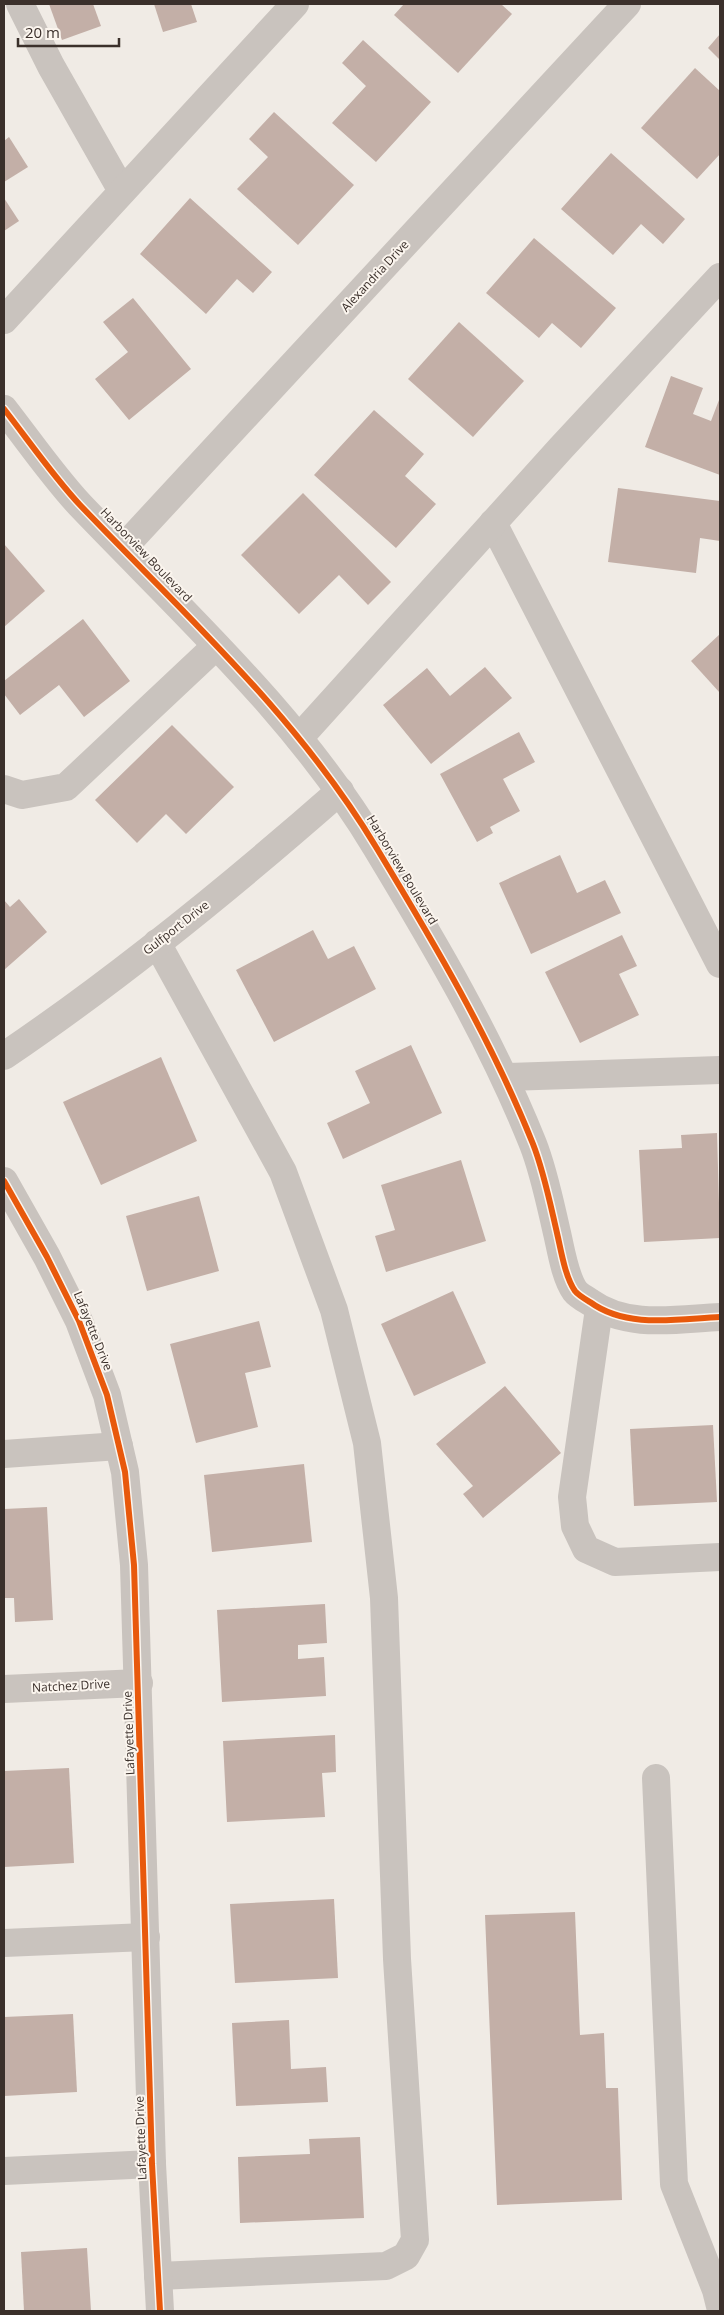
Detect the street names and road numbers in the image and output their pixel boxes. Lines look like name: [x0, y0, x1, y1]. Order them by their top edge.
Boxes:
street label: Alexandria Drive: [337, 236, 412, 315]
street label: Harborview Boulevard: [97, 504, 196, 606]
street label: Harborview Boulevard: [363, 812, 442, 928]
street label: Gulfport Drive: [139, 896, 212, 959]
street label: Lafayette Drive: [70, 1289, 117, 1373]
street label: Natchez Drive: [32, 1675, 111, 1696]
street label: Lafayette Drive: [119, 1690, 138, 1775]
street label: Lafayette Drive: [131, 2095, 150, 2180]

